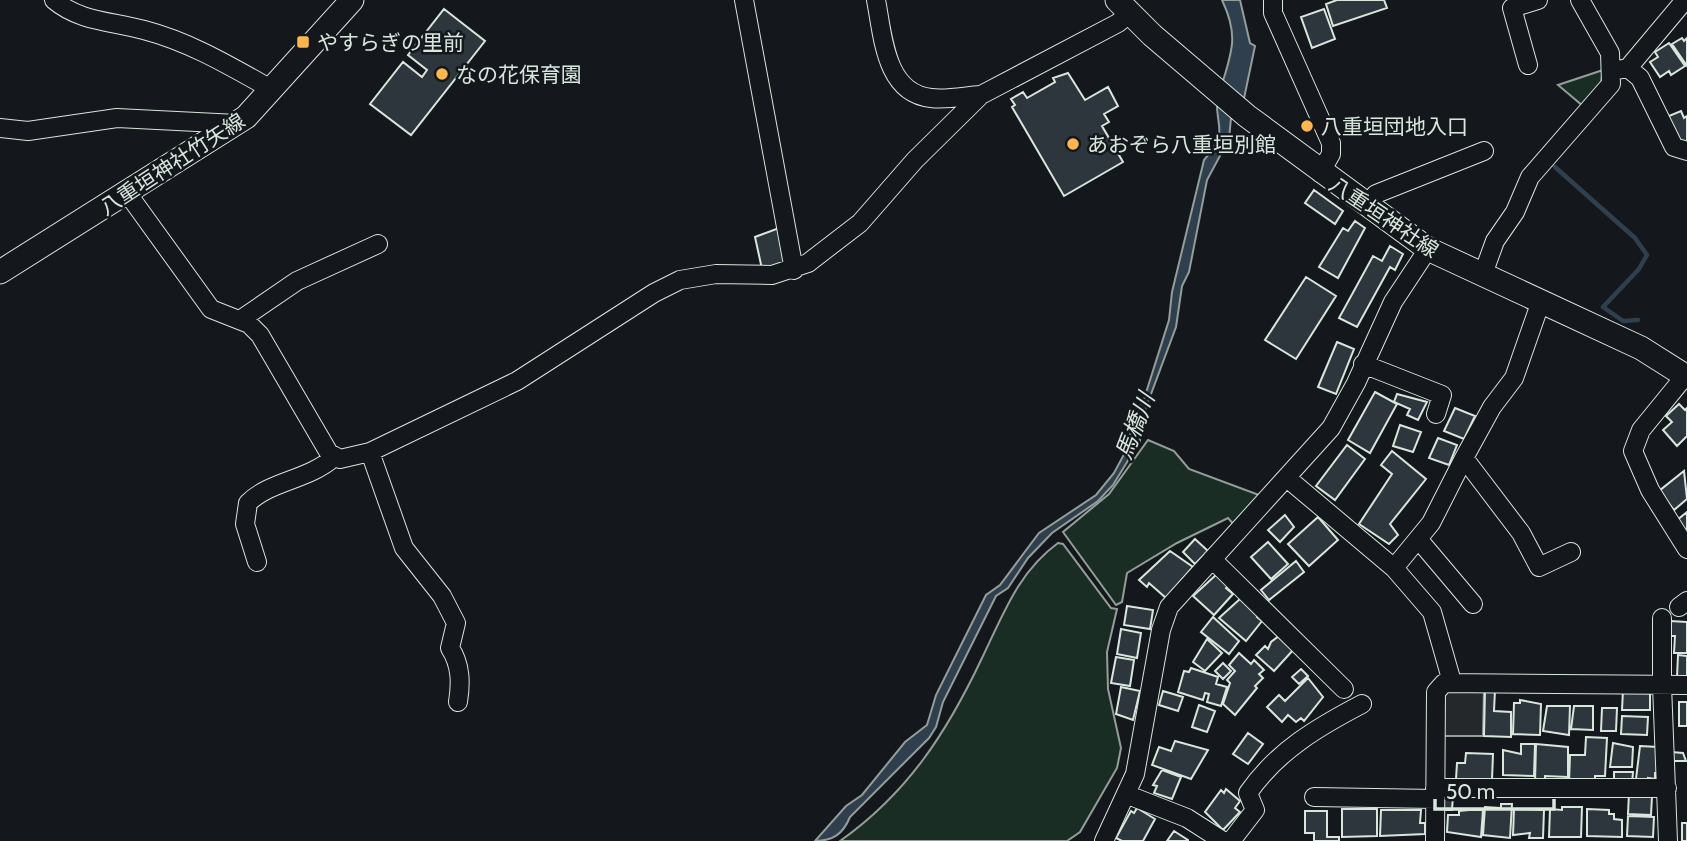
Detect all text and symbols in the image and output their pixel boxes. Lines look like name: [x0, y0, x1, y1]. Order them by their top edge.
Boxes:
place label: やすらぎの里前: [317, 30, 464, 55]
marker: やすらぎの里前: [295, 34, 311, 50]
place label: なの花保育園: [456, 62, 582, 87]
marker: なの花保育園: [434, 66, 450, 82]
street label: 八重垣神社竹矢線: [95, 108, 249, 220]
place label: 八重垣団地入口: [1321, 114, 1468, 139]
marker: 八重垣団地入口: [1299, 118, 1315, 134]
place label: あおぞら八重垣別館: [1087, 132, 1276, 157]
marker: あおぞら八重垣別館: [1065, 136, 1081, 152]
street label: 八重垣神社線: [1325, 171, 1443, 263]
water label: 馬橋川: [1110, 386, 1162, 463]
scale bar: [1435, 768, 1554, 812]
text: 50 m: [1446, 779, 1495, 804]

